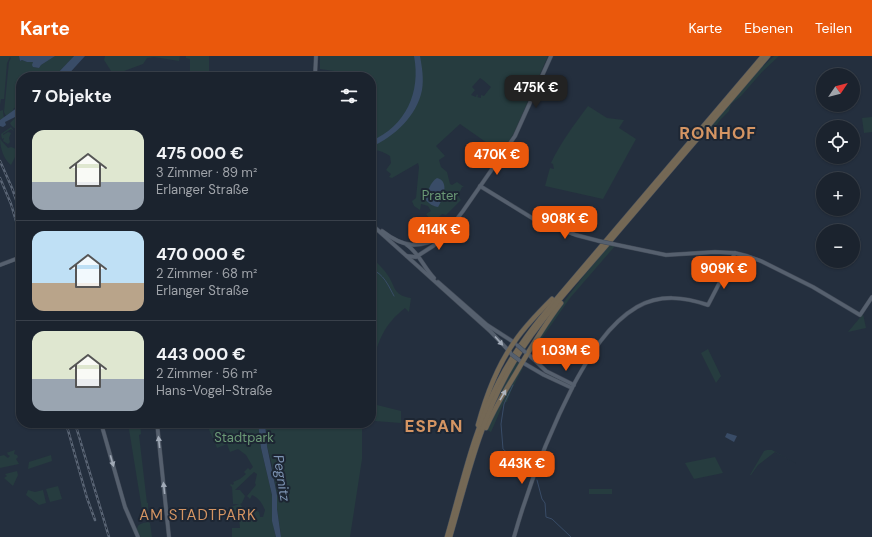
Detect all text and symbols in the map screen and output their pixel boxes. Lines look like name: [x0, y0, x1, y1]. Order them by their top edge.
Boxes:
text: Karte: [20, 16, 70, 41]
text: Karte: [688, 19, 722, 37]
text: Ebenen: [744, 19, 793, 37]
text: Teilen: [815, 19, 852, 37]
north arrow: [816, 68, 860, 112]
map controls: [816, 68, 860, 268]
pin: 475K €: [503, 75, 569, 109]
text: 475K €: [513, 79, 559, 96]
text: 7 Objekte: [32, 85, 112, 107]
icon: filters: [338, 85, 360, 107]
button: locate: [816, 120, 860, 164]
district label: RONHOF: [679, 122, 757, 144]
text: 475 000 €: [156, 142, 244, 164]
pin: 470K €: [464, 142, 530, 176]
icon: home: [64, 146, 112, 194]
text: 470K €: [474, 146, 520, 163]
text: 3 Zimmer · 89 m²: [156, 164, 257, 181]
button: +: [816, 172, 860, 216]
text: Erlanger Straße: [156, 181, 249, 198]
park label: Prater: [422, 187, 458, 204]
pin: 908K €: [532, 206, 598, 240]
text: 908K €: [541, 210, 589, 227]
pin: 414K €: [406, 217, 472, 251]
text: 414K €: [417, 221, 461, 238]
button: −: [816, 224, 860, 268]
text: 470 000 €: [156, 243, 245, 265]
icon: home: [64, 247, 112, 295]
pin: 909K €: [691, 256, 757, 290]
text: 909K €: [700, 260, 748, 277]
text: 2 Zimmer · 68 m²: [156, 265, 257, 282]
text: Erlanger Straße: [156, 282, 249, 299]
one-way arrow: [494, 336, 504, 346]
pin: 1.03M €: [529, 338, 603, 372]
text: 1.03M €: [541, 342, 591, 359]
text: 443 000 €: [156, 343, 246, 365]
icon: home: [64, 347, 112, 395]
text: 2 Zimmer · 56 m²: [156, 365, 257, 382]
text: Hans-Vogel-Straße: [156, 382, 272, 399]
one-way arrow: [500, 389, 507, 401]
district label: ESPAN: [405, 415, 463, 437]
park label: Stadtpark: [214, 429, 274, 446]
one-way arrow: [155, 436, 162, 448]
pin: 443K €: [489, 451, 555, 485]
water label: Pegnitz: [269, 453, 295, 503]
one-way arrow: [109, 455, 115, 467]
text: 443K €: [499, 455, 545, 472]
one-way arrow: [160, 482, 167, 494]
district label: AM STADTPARK: [139, 505, 257, 525]

